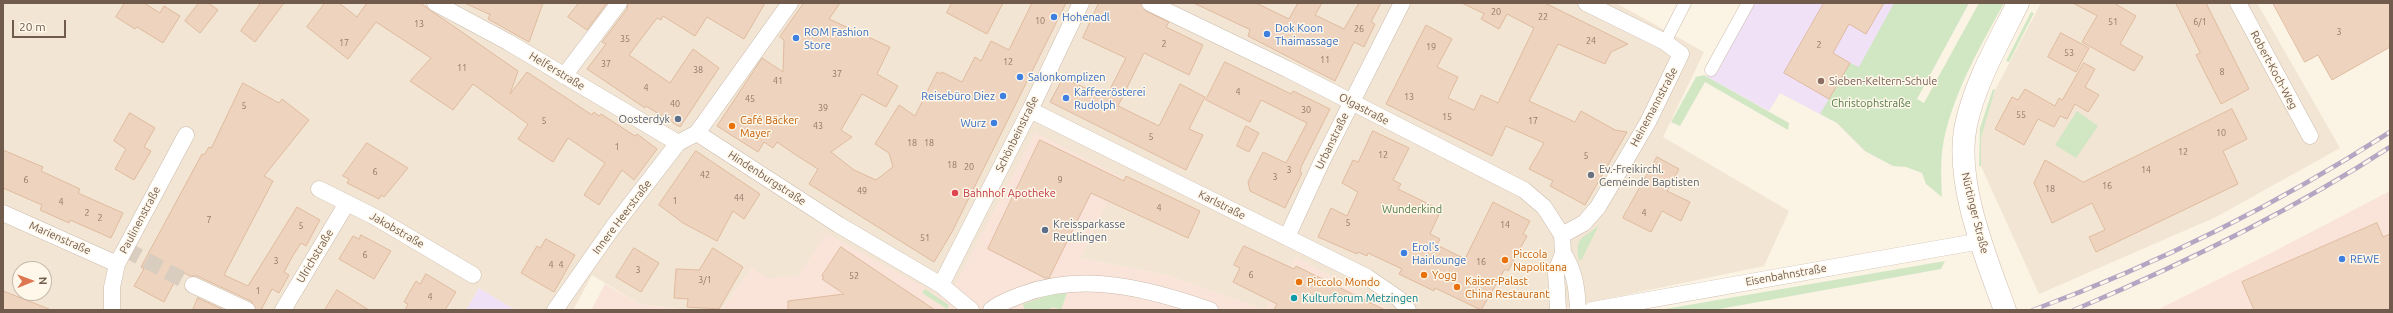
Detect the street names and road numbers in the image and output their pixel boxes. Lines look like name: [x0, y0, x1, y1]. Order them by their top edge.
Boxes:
street label: Robert-Koch-Weg: [2248, 28, 2300, 112]
street label: Helferstraße: [527, 49, 587, 93]
street label: Heinemannstraße: [1627, 65, 1681, 149]
street label: Olgastraße: [1337, 90, 1391, 128]
street label: Schönbeinstraße: [993, 94, 1041, 174]
street label: Urbanstraße: [1313, 110, 1351, 172]
street label: Hindenburgstraße: [726, 148, 808, 208]
street label: Nürtinger Straße: [1959, 171, 1991, 255]
street label: Innere Heerstraße: [590, 177, 654, 257]
street label: Paulinenstraße: [117, 184, 163, 256]
street label: Karlstraße: [1196, 188, 1248, 222]
street label: Jakobstraße: [367, 209, 427, 251]
street label: Marienstraße: [27, 219, 93, 257]
street label: Ulrichstraße: [294, 227, 336, 285]
street label: Eisenbahnstraße: [1744, 261, 1828, 289]

